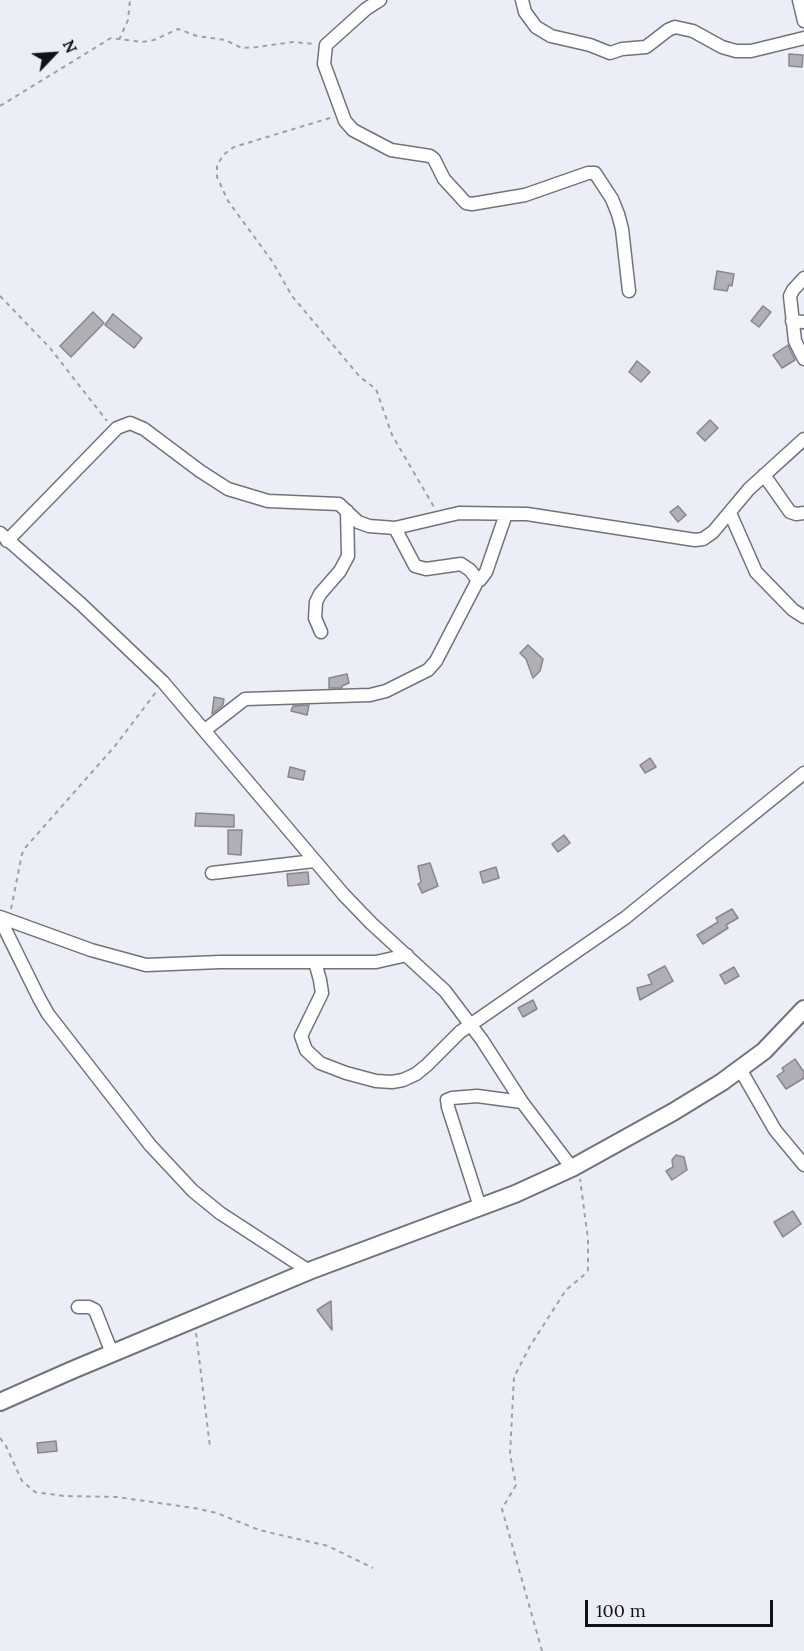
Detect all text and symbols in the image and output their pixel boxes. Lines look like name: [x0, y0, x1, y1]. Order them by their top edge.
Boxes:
north arrow: [24, 24, 84, 84]
text: N: [59, 37, 82, 56]
scale bar: [588, 1588, 776, 1626]
text: 100 m: [596, 1599, 646, 1622]

